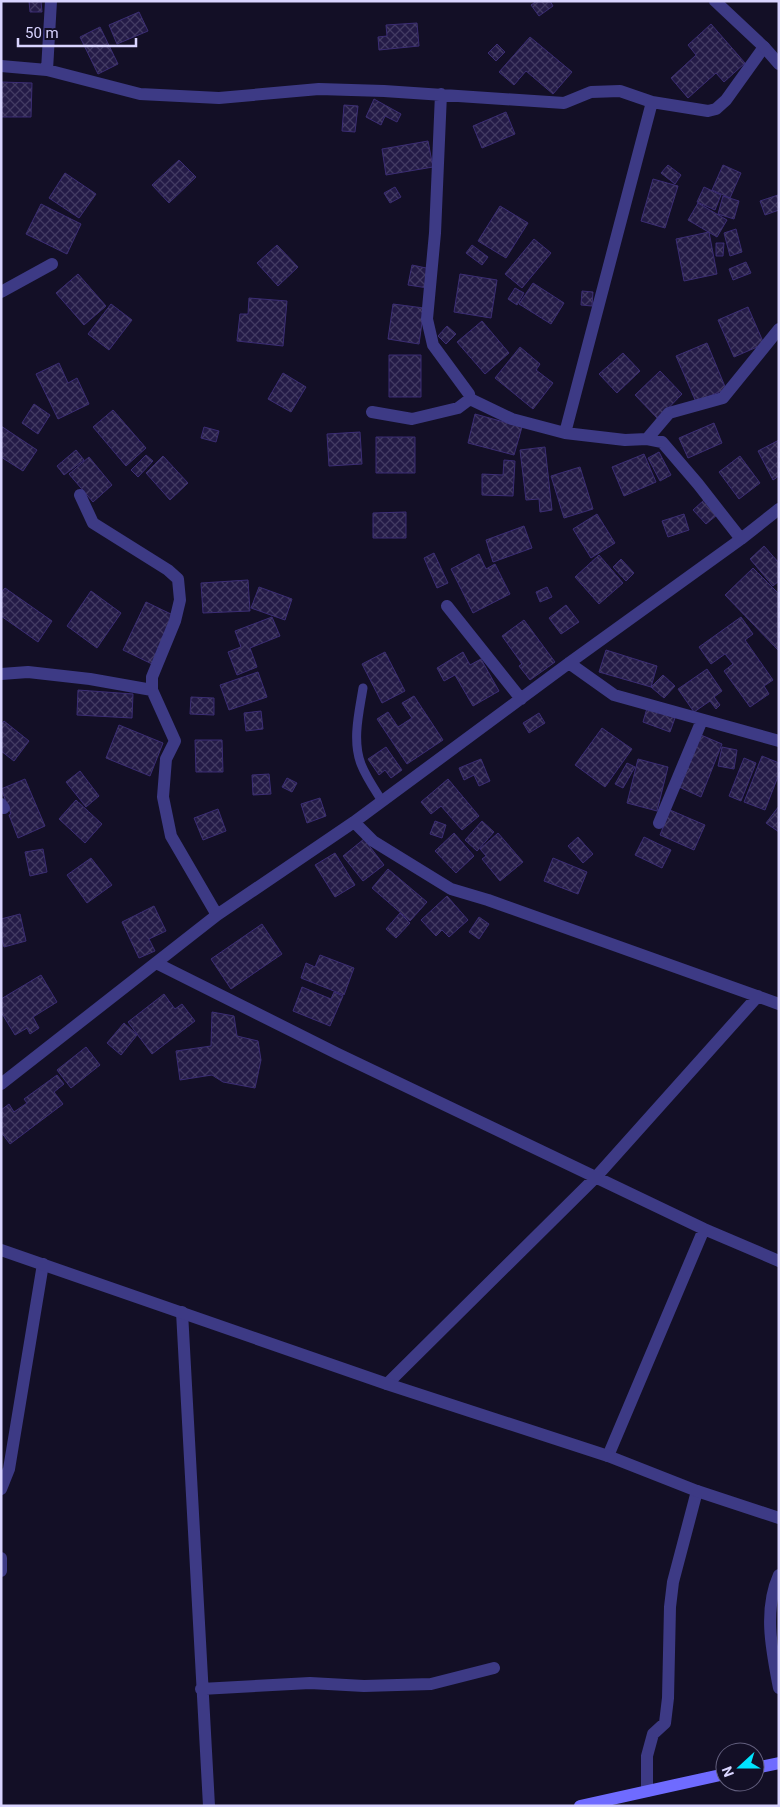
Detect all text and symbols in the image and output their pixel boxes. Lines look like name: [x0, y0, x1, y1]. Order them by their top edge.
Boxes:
scale bar: [18, 15, 135, 47]
text: 50 m: [25, 24, 59, 42]
north arrow: [715, 1742, 765, 1792]
text: N: [719, 1764, 737, 1779]

